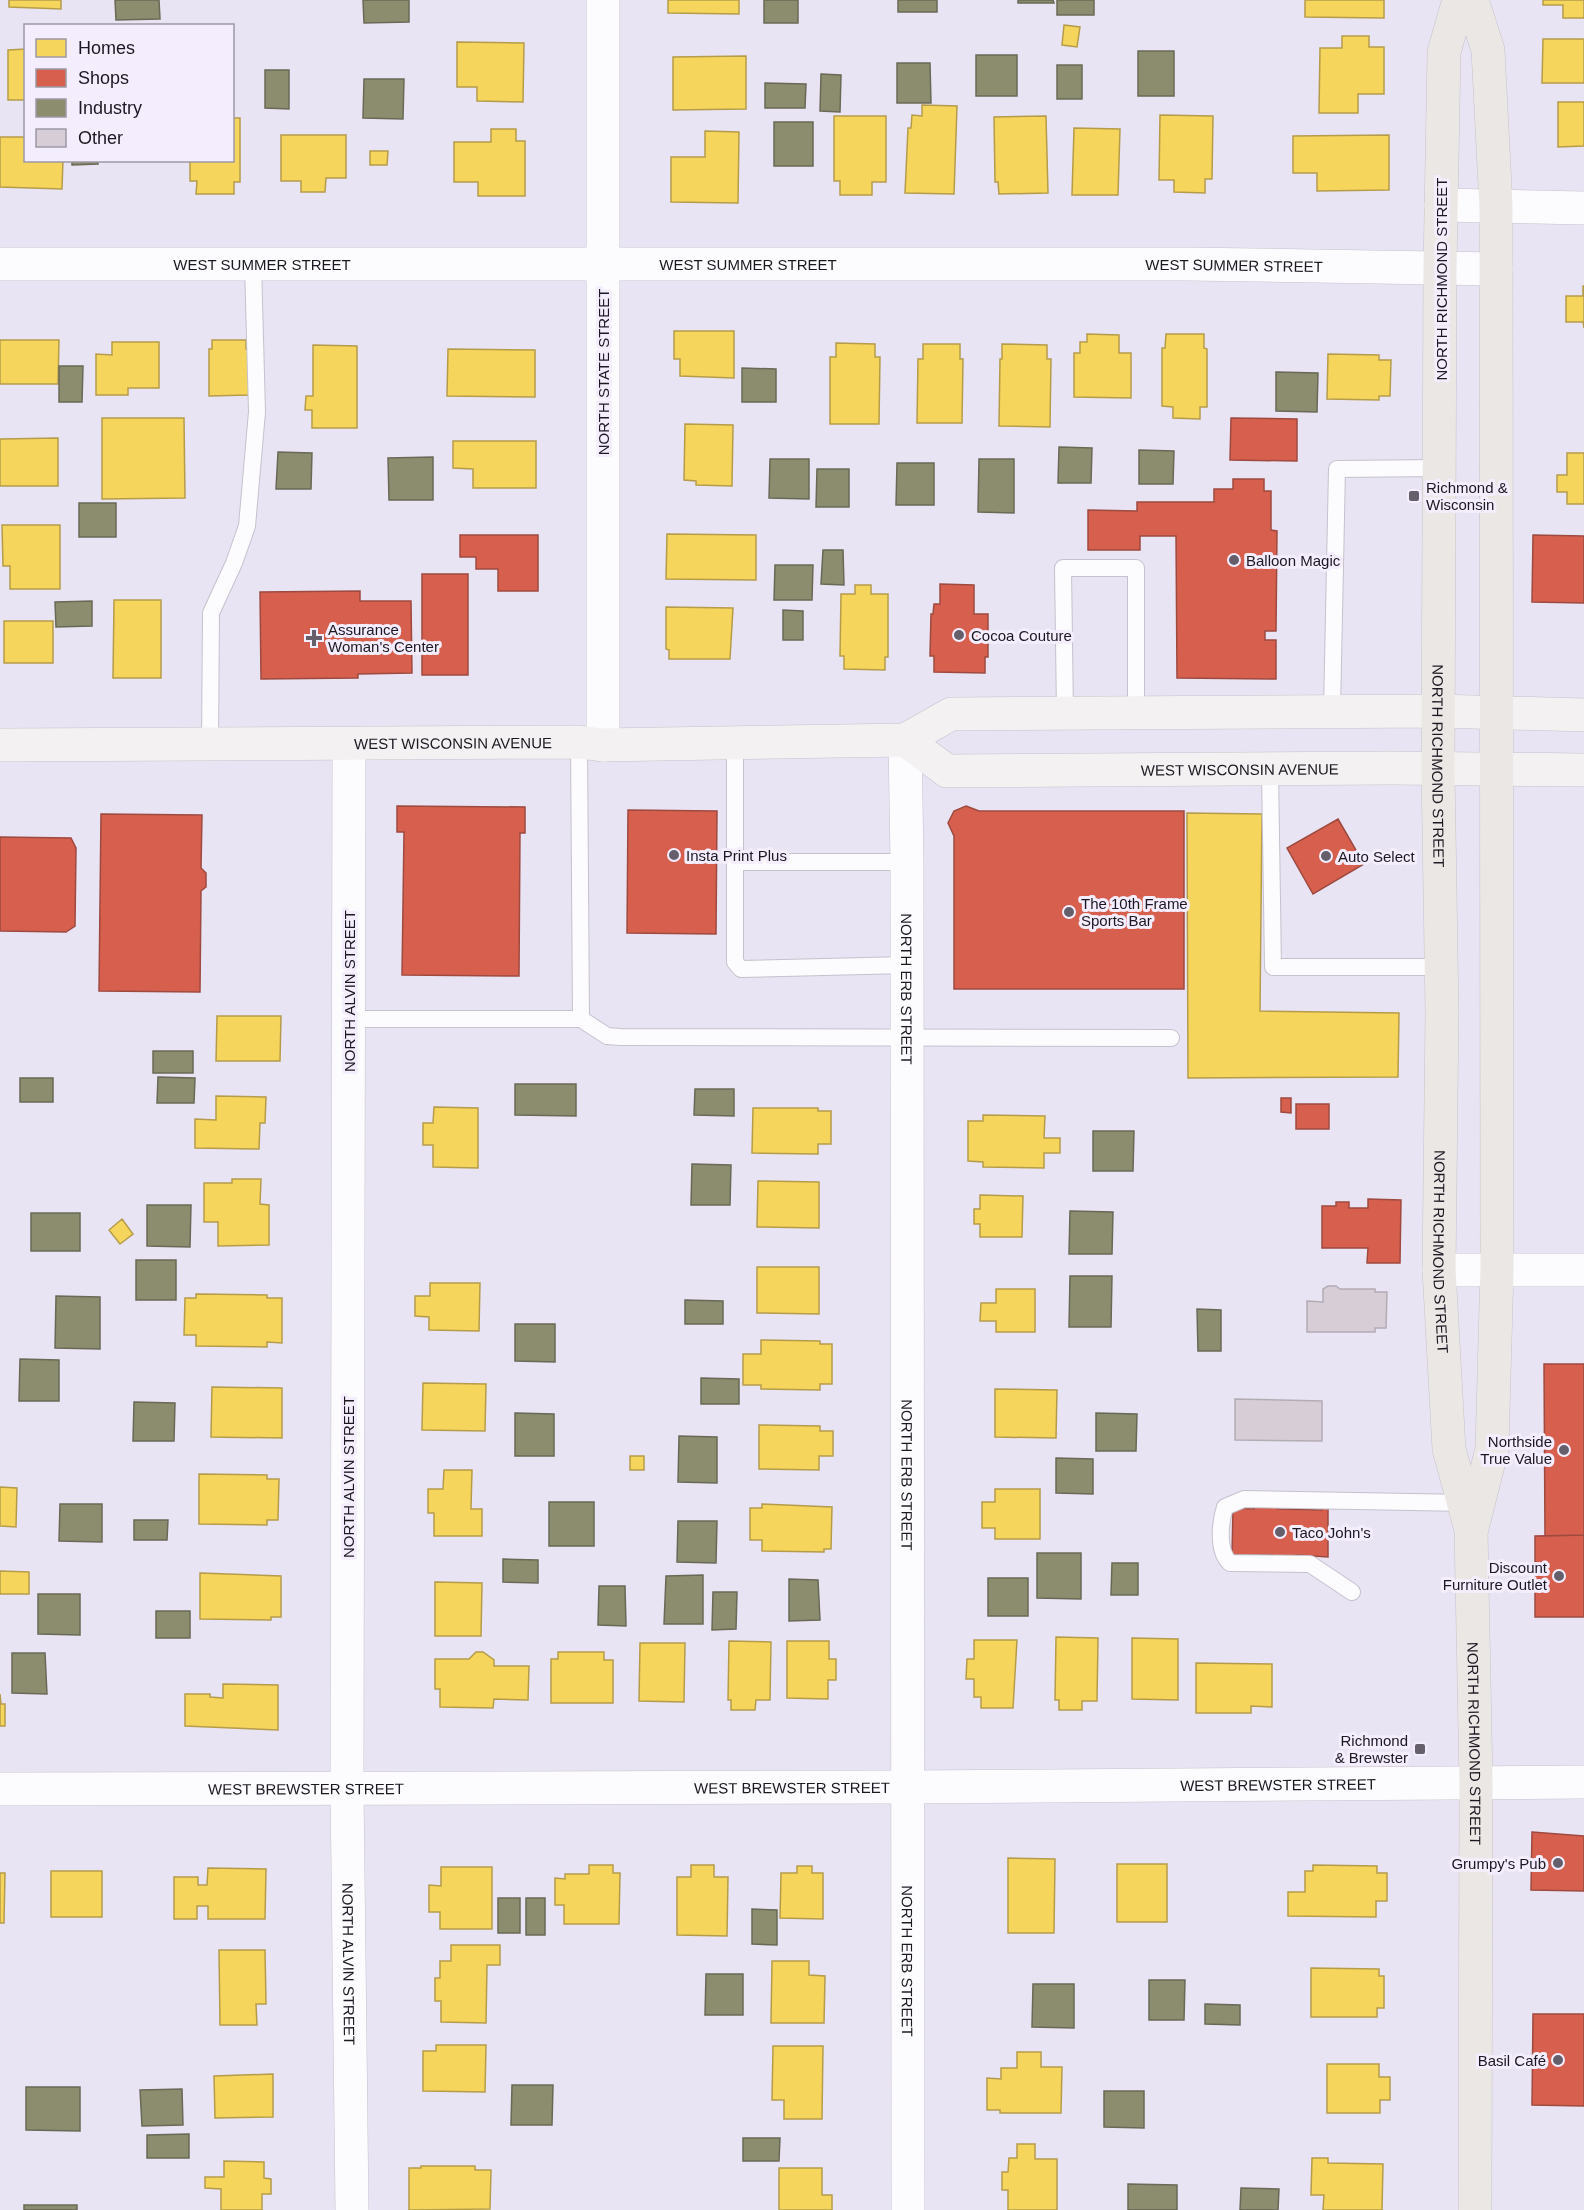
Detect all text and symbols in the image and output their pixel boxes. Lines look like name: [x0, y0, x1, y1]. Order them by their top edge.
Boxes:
legend: [24, 24, 234, 162]
text: Homes: [78, 38, 135, 58]
text: Shops: [78, 68, 129, 88]
text: Industry: [78, 98, 142, 118]
text: Other: [78, 128, 123, 148]
street label: NORTH RICHMOND STREET: [1433, 177, 1450, 381]
street label: WEST SUMMER STREET: [173, 256, 351, 273]
street label: WEST SUMMER STREET: [659, 256, 837, 273]
street label: WEST SUMMER STREET: [1145, 256, 1323, 275]
street label: NORTH STATE STREET: [595, 289, 612, 455]
place label: Richmond & Wisconsin: [1426, 479, 1508, 513]
marker: Richmond & Wisconsin: [1407, 489, 1421, 503]
place label: Balloon Magic: [1246, 552, 1341, 569]
marker: Balloon Magic: [1227, 553, 1241, 567]
place label: Assurance Woman's Center: [328, 621, 439, 655]
place label: Cocoa Couture: [971, 627, 1072, 644]
marker: Cocoa Couture: [952, 628, 966, 642]
marker: Assurance Woman's Center: [305, 629, 323, 647]
street label: NORTH RICHMOND STREET: [1429, 664, 1448, 868]
street label: WEST WISCONSIN AVENUE: [354, 734, 552, 752]
street label: WEST WISCONSIN AVENUE: [1141, 760, 1339, 778]
place label: Insta Print Plus: [686, 847, 787, 864]
marker: Insta Print Plus: [667, 848, 681, 862]
place label: Auto Select: [1338, 848, 1416, 865]
marker: Auto Select: [1319, 849, 1333, 863]
place label: The 10th Frame Sports Bar: [1081, 895, 1188, 929]
marker: The 10th Frame Sports Bar: [1062, 905, 1076, 919]
street label: NORTH ALVIN STREET: [341, 910, 358, 1072]
street label: NORTH ERB STREET: [899, 913, 916, 1065]
street label: NORTH RICHMOND STREET: [1430, 1150, 1452, 1354]
street label: NORTH ALVIN STREET: [340, 1396, 357, 1558]
street label: NORTH ERB STREET: [899, 1399, 916, 1551]
place label: Northside True Value: [1480, 1433, 1552, 1467]
marker: Northside True Value: [1557, 1443, 1571, 1457]
place label: Taco John's: [1292, 1524, 1371, 1541]
marker: Taco John's: [1273, 1525, 1287, 1539]
place label: Discount Furniture Outlet: [1443, 1559, 1548, 1593]
marker: Discount Furniture Outlet: [1552, 1569, 1566, 1583]
street label: NORTH RICHMOND STREET: [1465, 1642, 1485, 1845]
place label: Richmond & Brewster: [1335, 1732, 1408, 1766]
marker: Richmond & Brewster: [1413, 1742, 1427, 1756]
street label: WEST BREWSTER STREET: [1180, 1775, 1376, 1793]
street label: WEST BREWSTER STREET: [694, 1779, 890, 1796]
street label: WEST BREWSTER STREET: [208, 1780, 404, 1797]
place label: Grumpy's Pub: [1451, 1855, 1546, 1872]
marker: Grumpy's Pub: [1551, 1856, 1565, 1870]
street label: NORTH ALVIN STREET: [340, 1883, 359, 2045]
street label: NORTH ERB STREET: [899, 1885, 916, 2037]
place label: Basil Café: [1478, 2052, 1546, 2069]
marker: Basil Café: [1551, 2053, 1565, 2067]

